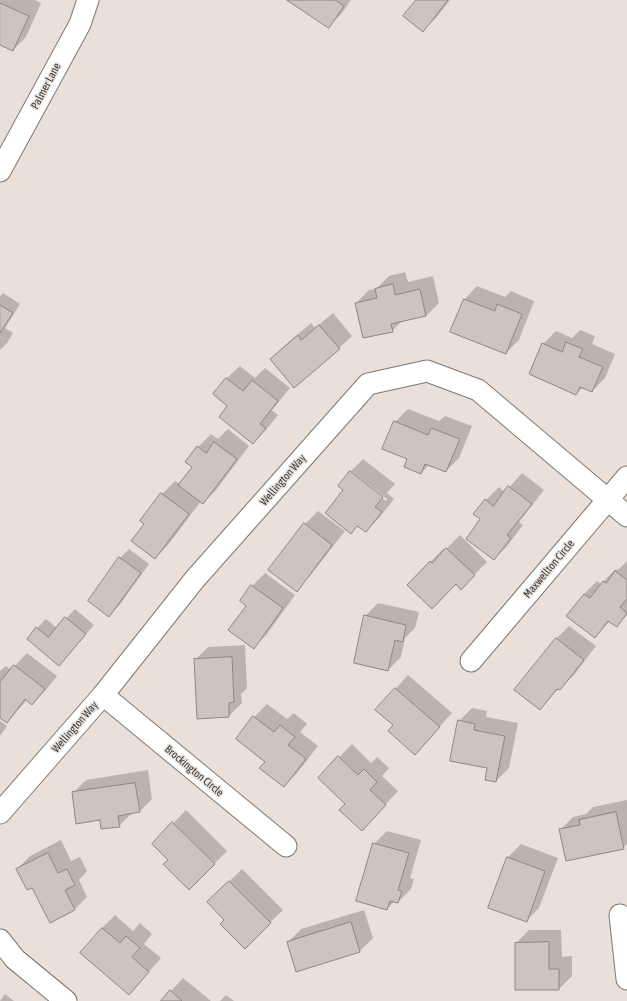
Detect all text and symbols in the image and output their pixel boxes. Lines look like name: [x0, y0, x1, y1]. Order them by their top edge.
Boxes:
street label: Palmer Lane: [28, 61, 64, 111]
street label: Wellington Way: [257, 452, 309, 508]
street label: Maxwellton Circle: [521, 537, 577, 601]
street label: Wellington Way: [49, 699, 101, 755]
street label: Brockington Circle: [162, 743, 226, 799]

